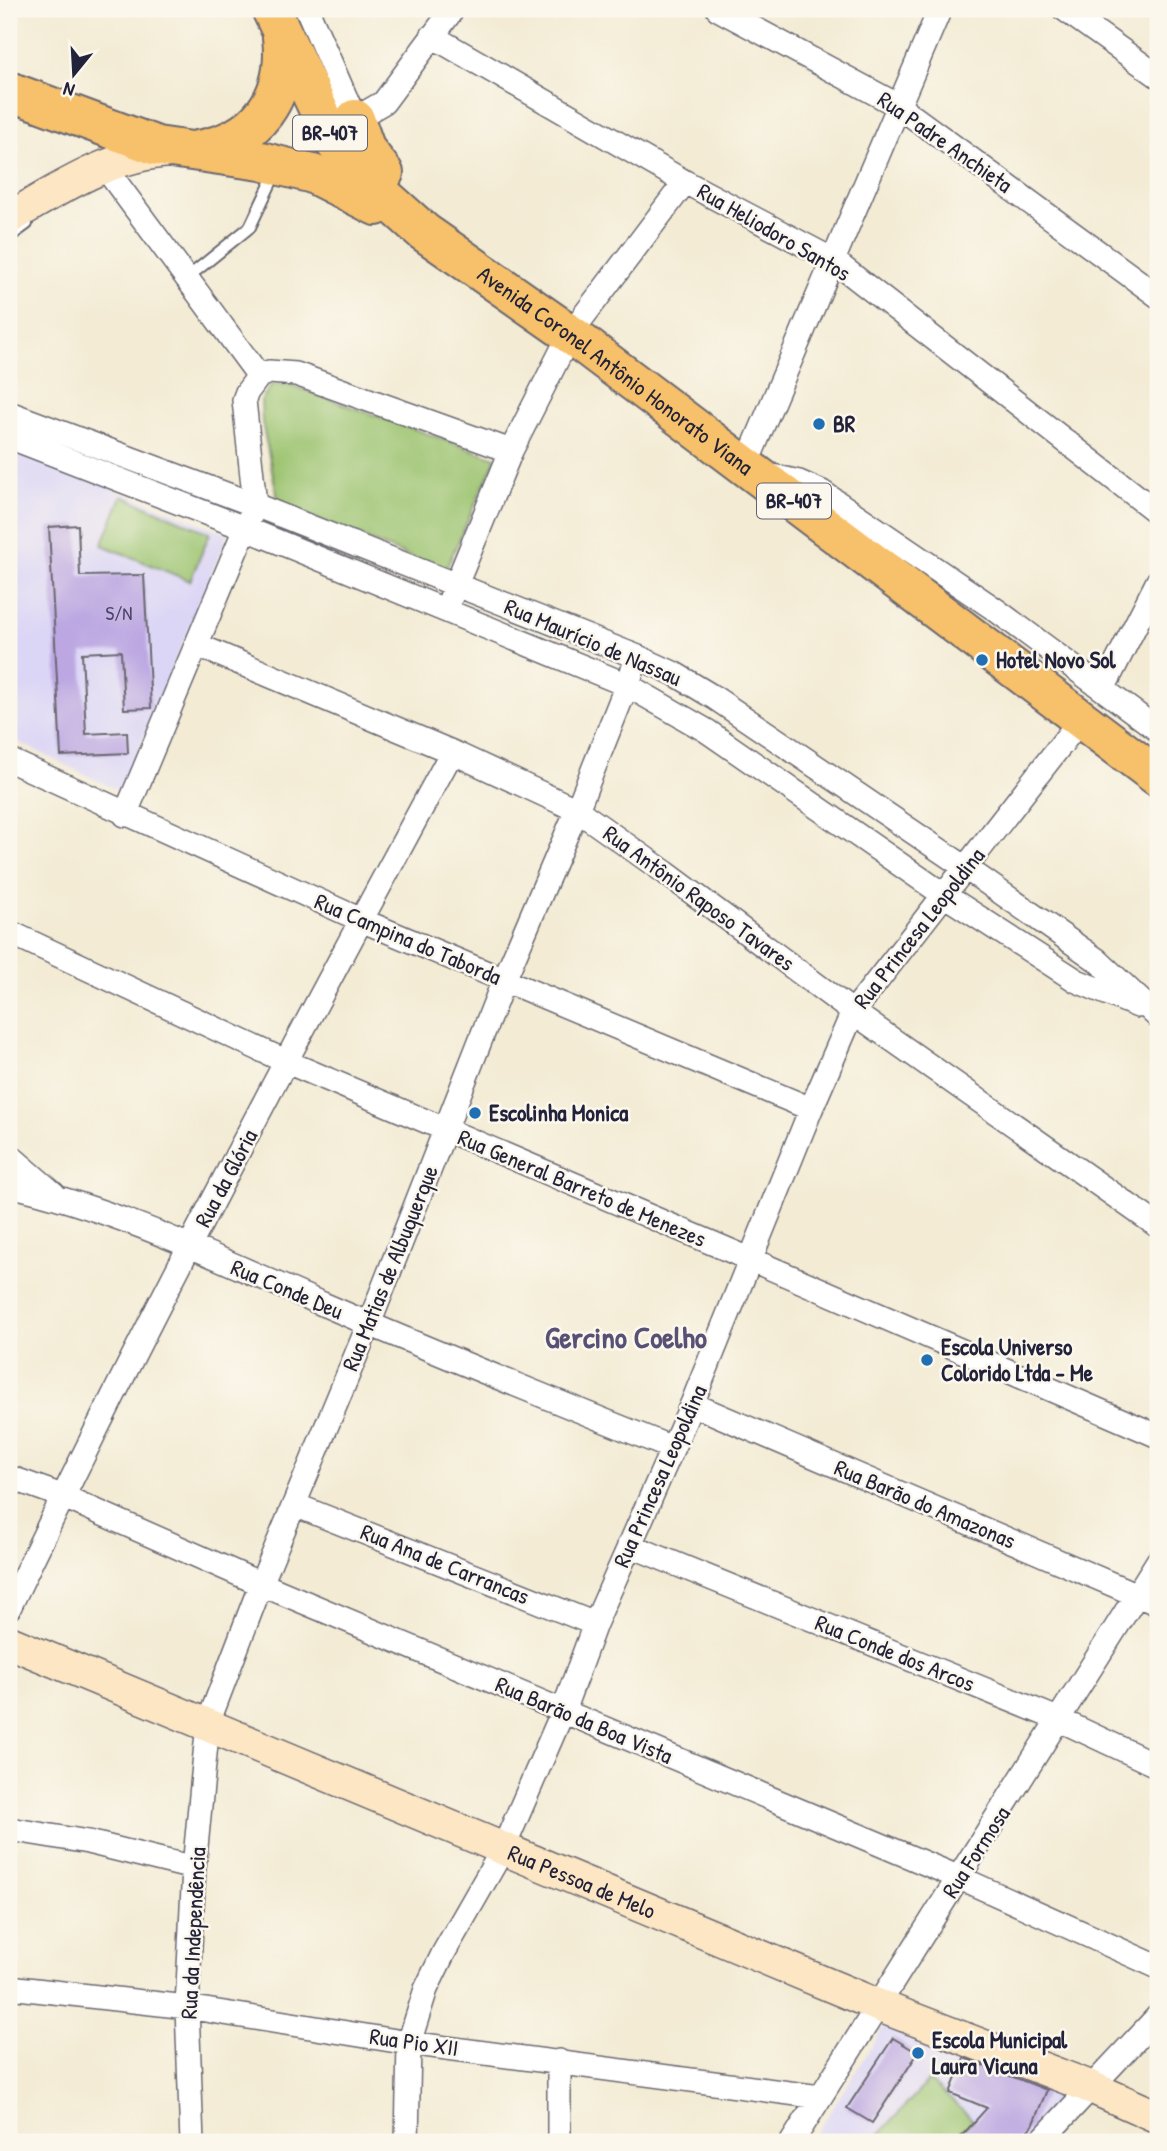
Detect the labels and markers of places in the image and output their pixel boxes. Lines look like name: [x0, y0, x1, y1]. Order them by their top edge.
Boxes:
place label: BR: [833, 408, 856, 439]
marker: BR: [811, 416, 827, 432]
place label: Hotel Novo Sol: [996, 644, 1117, 675]
marker: Hotel Novo Sol: [974, 652, 990, 668]
place label: Escolinha Monica: [489, 1097, 628, 1128]
marker: Escolinha Monica: [467, 1105, 483, 1121]
place label: Escola Universo Colorido Ltda - Me: [941, 1331, 1094, 1388]
marker: Escola Universo Colorido Ltda - Me: [919, 1352, 935, 1368]
place label: Escola Municipal Laura Vicuna: [932, 2024, 1068, 2081]
marker: Escola Municipal Laura Vicuna: [910, 2045, 926, 2061]

